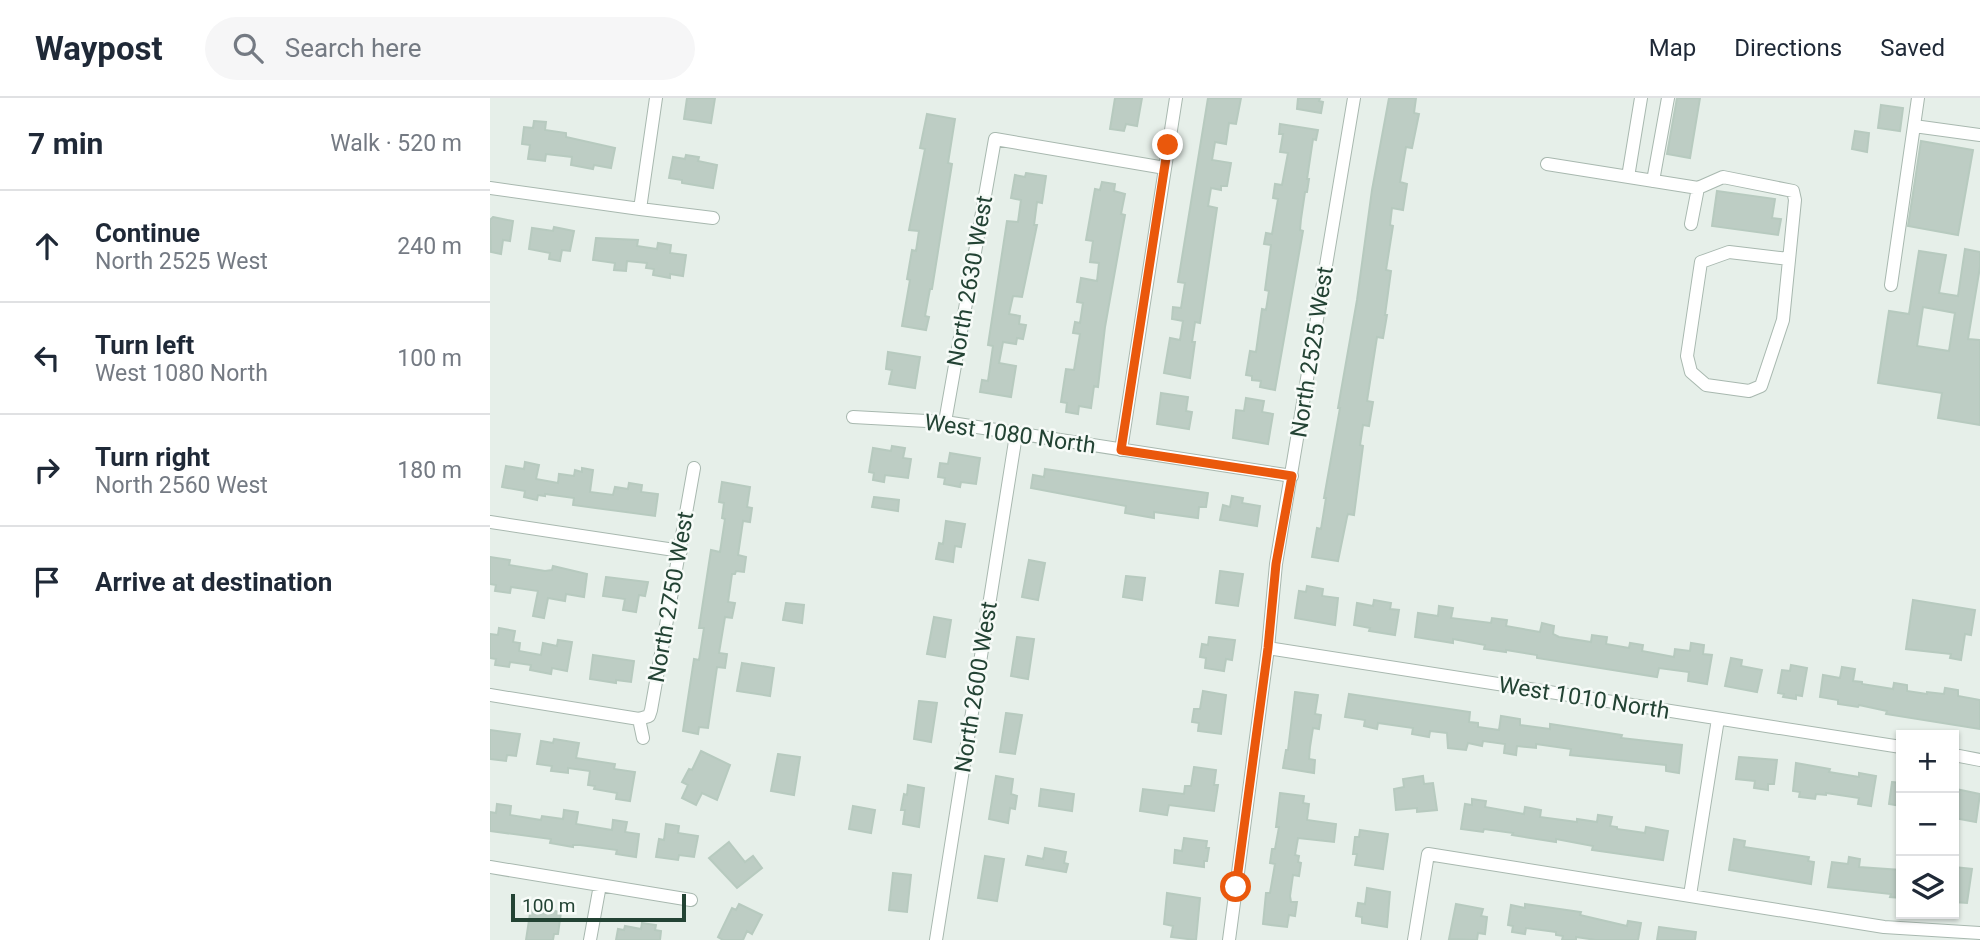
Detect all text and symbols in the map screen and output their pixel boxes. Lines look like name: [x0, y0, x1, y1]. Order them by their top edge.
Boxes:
search box: [205, 17, 695, 80]
text: Waypost: [35, 29, 163, 68]
icon: search: [229, 29, 267, 67]
text: Search here: [285, 33, 421, 63]
text: Map: [1649, 34, 1696, 62]
text: Directions: [1734, 34, 1842, 62]
text: Saved: [1880, 34, 1945, 62]
text: 7 min: [28, 126, 103, 161]
route end: [1152, 129, 1183, 160]
text: Walk · 520 m: [330, 130, 462, 157]
street label: North 2630 West: [942, 194, 998, 368]
text: Continue: [95, 218, 200, 248]
icon: ahead: [28, 227, 66, 265]
text: 240 m: [397, 233, 462, 260]
text: North 2525 West: [95, 248, 268, 275]
street label: North 2525 West: [1285, 265, 1339, 439]
text: Turn left: [95, 330, 194, 360]
icon: left: [28, 339, 66, 377]
text: 100 m: [397, 345, 462, 372]
text: West 1080 North: [95, 360, 268, 387]
street label: West 1080 North: [923, 409, 1097, 459]
text: Turn right: [95, 442, 210, 472]
icon: right: [28, 451, 66, 489]
text: 180 m: [397, 457, 462, 484]
text: North 2560 West: [95, 472, 268, 499]
street label: North 2750 West: [643, 510, 699, 684]
icon: arrive: [28, 563, 66, 601]
text: Arrive at destination: [95, 567, 332, 597]
street label: North 2600 West: [949, 600, 1003, 774]
street label: West 1010 North: [1497, 671, 1671, 725]
map controls: [1896, 730, 1959, 919]
button: +: [1896, 730, 1959, 793]
button: −: [1896, 793, 1959, 856]
button: layers: [1896, 856, 1959, 919]
route start: [1220, 871, 1251, 902]
scale bar: [511, 891, 686, 923]
text: 100 m: [522, 894, 575, 917]

